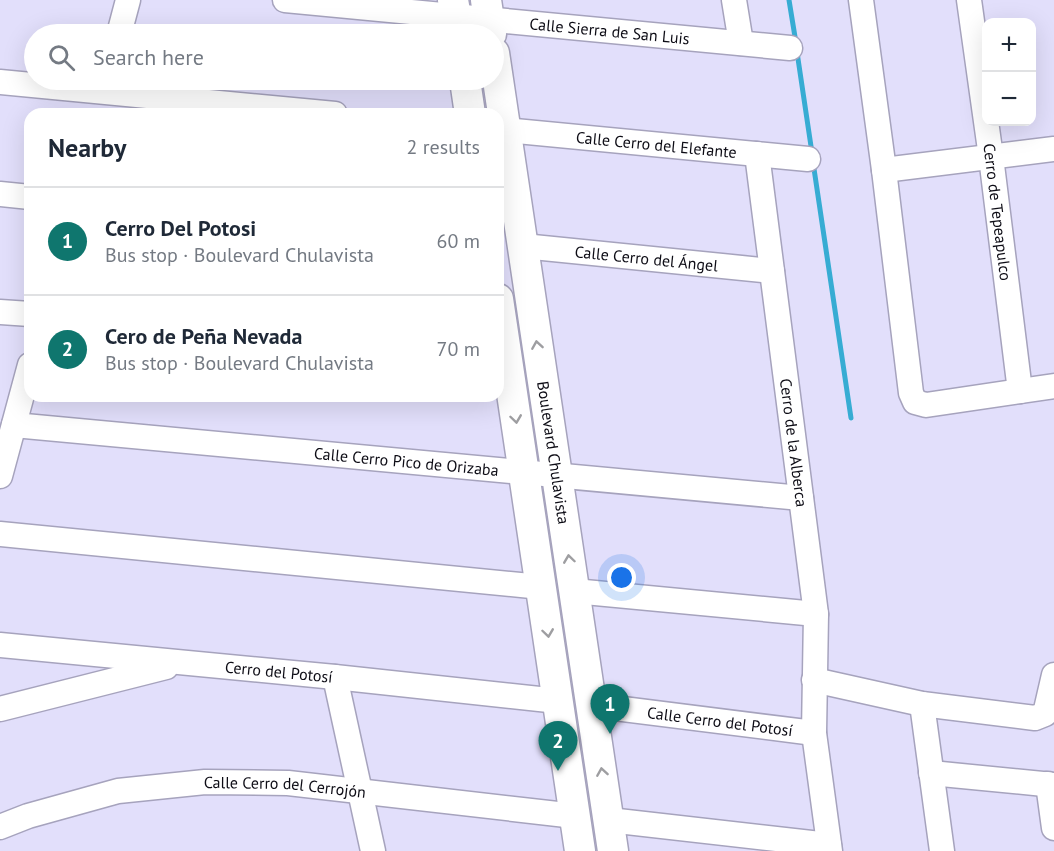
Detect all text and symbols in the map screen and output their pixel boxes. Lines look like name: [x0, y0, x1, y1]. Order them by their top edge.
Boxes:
street label: Calle Sierra de San Luis: [529, 13, 691, 48]
map controls: [982, 18, 1036, 126]
button: +: [982, 18, 1036, 72]
search box: [24, 24, 504, 90]
icon: search: [45, 41, 78, 74]
text: Search here: [93, 43, 204, 71]
button: −: [982, 72, 1036, 126]
street label: Calle Cerro del Elefante: [575, 127, 738, 162]
text: Nearby: [48, 131, 126, 164]
text: 2 results: [407, 134, 480, 160]
street label: Cerro de Tepeapulco: [979, 142, 1016, 282]
text: Cerro Del Potosi: [105, 214, 256, 242]
text: 1: [62, 228, 73, 254]
text: 60 m: [437, 228, 480, 254]
street label: Calle Cerro del Ángel: [574, 241, 719, 276]
text: Bus stop · Boulevard Chulavista: [105, 242, 374, 268]
text: Cero de Peña Nevada: [105, 322, 302, 350]
text: 2: [62, 336, 73, 362]
text: 70 m: [437, 336, 480, 362]
one-way arrow: [532, 341, 544, 350]
text: Bus stop · Boulevard Chulavista: [105, 350, 374, 376]
street label: Cerro de la Alberca: [776, 377, 812, 508]
street label: Boulevard Chulavista: [533, 380, 574, 525]
one-way arrow: [509, 414, 521, 423]
street label: Calle Cerro Pico de Orizaba: [313, 443, 500, 480]
one-way arrow: [564, 554, 576, 563]
your location: [607, 563, 636, 592]
one-way arrow: [541, 628, 553, 637]
street label: Cerro del Potosí: [224, 657, 333, 687]
pin: 1: [590, 684, 630, 734]
street label: Calle Cerro del Potosí: [646, 702, 794, 740]
pin: 2: [538, 722, 578, 771]
one-way arrow: [596, 768, 608, 777]
street label: Calle Cerro del Cerrojón: [204, 772, 367, 802]

